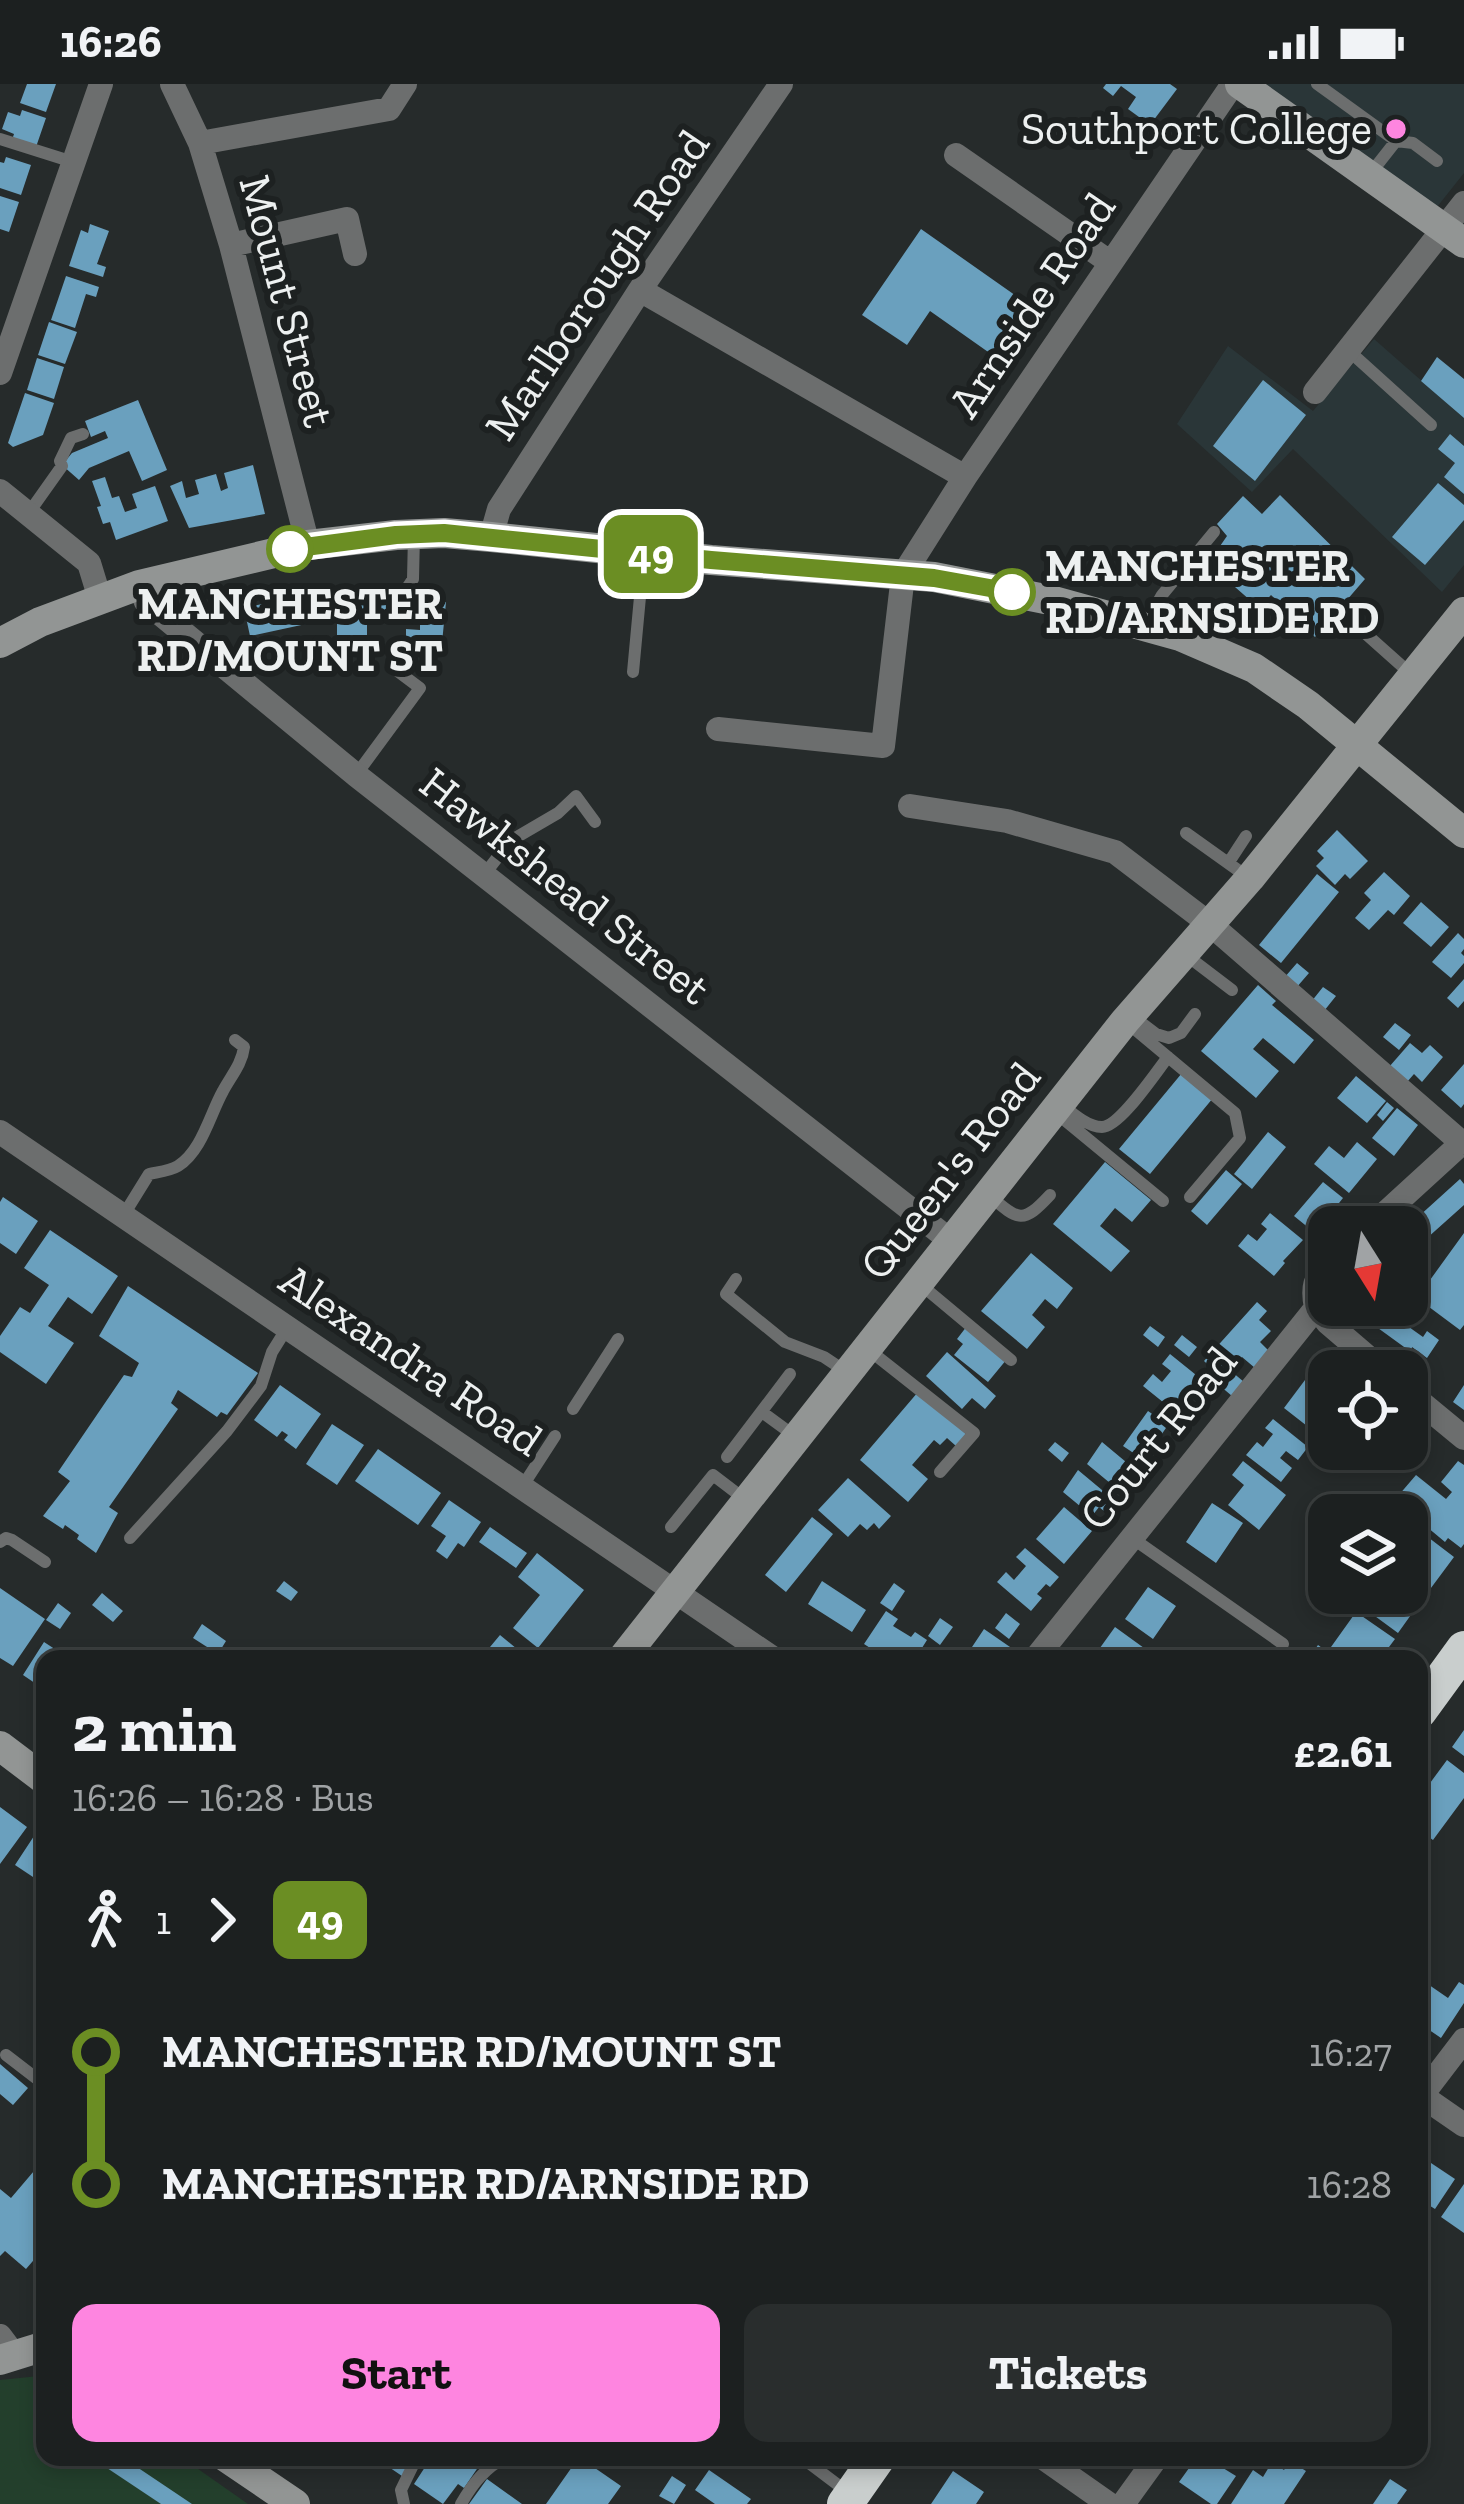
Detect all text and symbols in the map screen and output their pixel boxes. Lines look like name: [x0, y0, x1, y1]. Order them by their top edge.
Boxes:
text: 16:26: [60, 15, 162, 69]
place label: Southport College: [1021, 102, 1372, 156]
marker: Southport College: [1383, 116, 1409, 142]
street label: Marlborough Road: [473, 120, 721, 450]
street label: Mount Street: [227, 169, 347, 433]
street label: Arnside Road: [937, 182, 1127, 427]
line badge: 49: [597, 515, 705, 593]
marker: MANCHESTER RD/MOUNT ST: [268, 527, 312, 571]
text: 49: [628, 528, 674, 579]
place label: MANCHESTER RD/ARNSIDE RD: [1045, 539, 1379, 645]
marker: MANCHESTER RD/ARNSIDE RD: [990, 570, 1034, 614]
place label: MANCHESTER RD/MOUNT ST: [137, 577, 443, 683]
street label: Hawkshead Street: [409, 756, 721, 1016]
street label: Queen's Road: [848, 1051, 1052, 1290]
north arrow: [1308, 1206, 1428, 1326]
map controls: [1308, 1206, 1428, 1614]
street label: Alexandra Road: [270, 1252, 553, 1468]
street label: Court Road: [1068, 1335, 1248, 1540]
button: locate: [1308, 1350, 1428, 1470]
button: layers: [1308, 1494, 1428, 1614]
text: 2 min: [72, 1689, 236, 1768]
text: £2.61: [1294, 1725, 1392, 1779]
text: 16:26 – 16:28 · Bus: [72, 1774, 374, 1821]
icon: walk: [72, 1887, 138, 1953]
icon: forward: [189, 1887, 255, 1953]
text: 49: [297, 1894, 343, 1945]
text: 1: [156, 1897, 171, 1944]
text: MANCHESTER RD/MOUNT ST: [162, 2025, 782, 2079]
text: 16:27: [1309, 2029, 1392, 2076]
text: MANCHESTER RD/ARNSIDE RD: [162, 2157, 809, 2211]
text: 16:28: [1306, 2161, 1392, 2208]
button: Start: [72, 2304, 720, 2442]
button: Tickets: [744, 2304, 1392, 2442]

